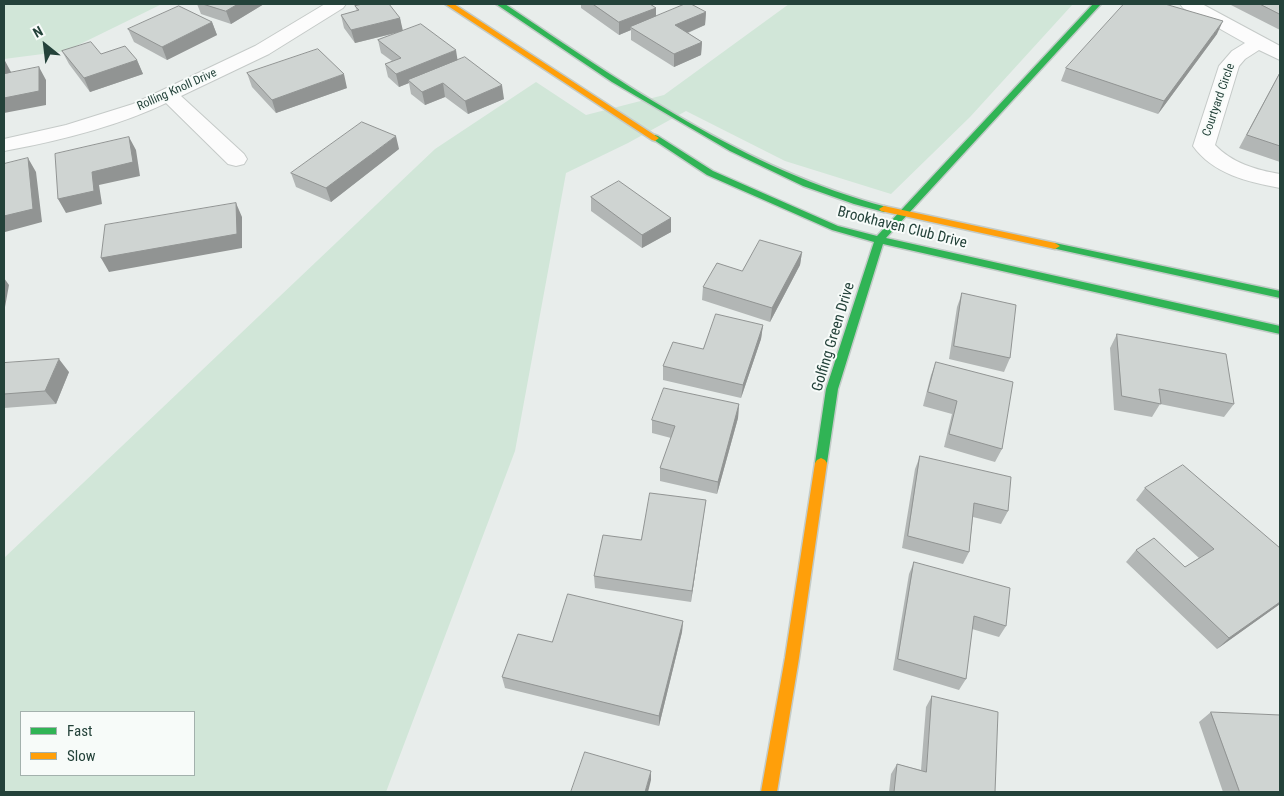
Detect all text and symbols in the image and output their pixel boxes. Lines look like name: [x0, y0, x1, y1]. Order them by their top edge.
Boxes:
north arrow: [20, 20, 70, 70]
text: N: [30, 23, 45, 41]
street label: Courtyard Circle: [1200, 62, 1238, 138]
street label: Rolling Knoll Drive: [135, 66, 219, 114]
street label: Brookhaven Club Drive: [835, 203, 969, 253]
street label: Golfing Green Drive: [809, 280, 859, 394]
legend: [20, 711, 195, 776]
text: Fast: [67, 722, 92, 740]
text: Slow: [67, 747, 96, 765]

